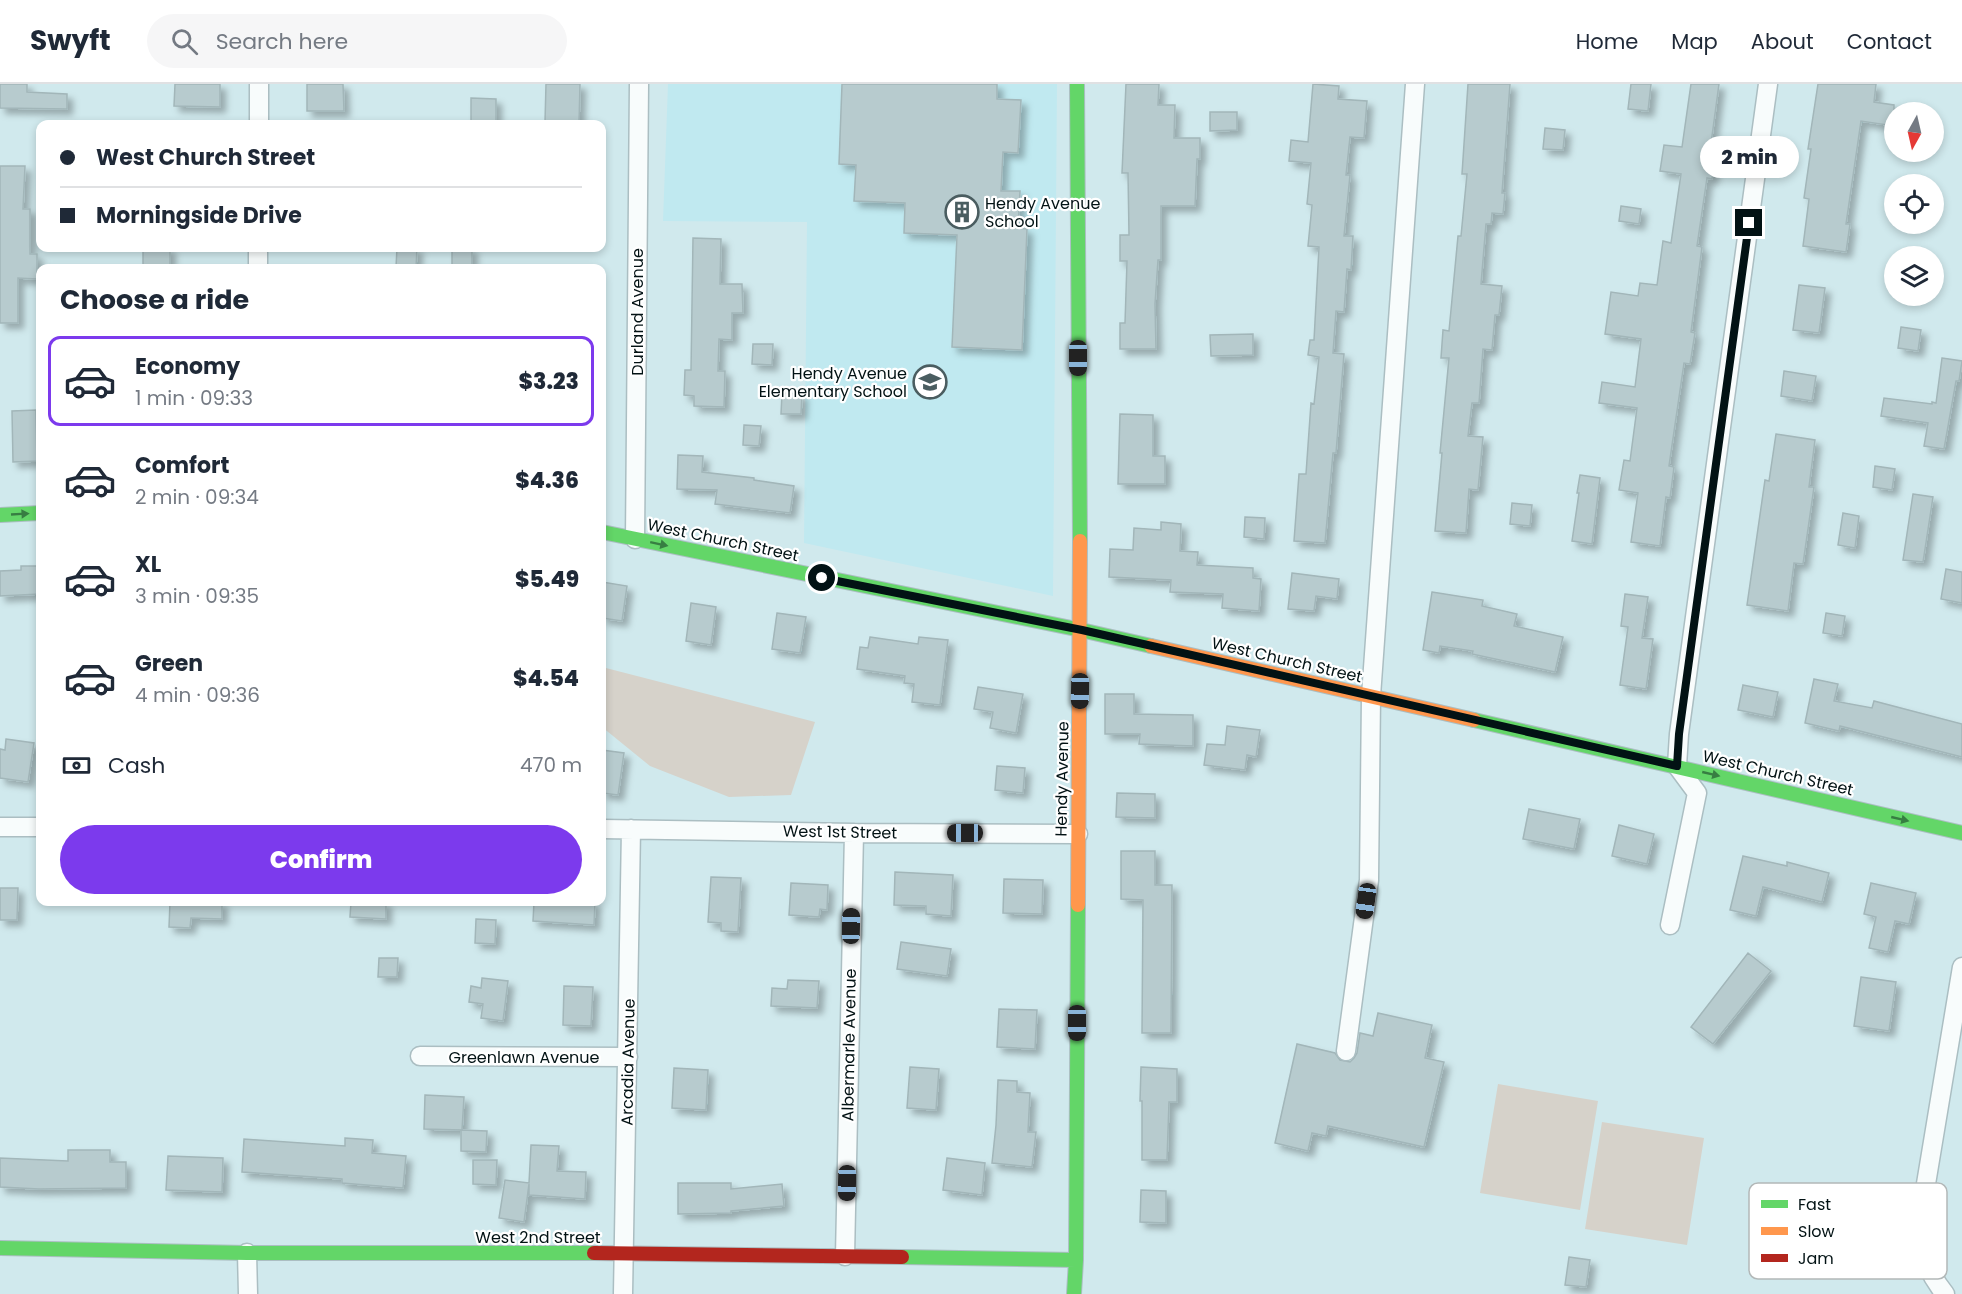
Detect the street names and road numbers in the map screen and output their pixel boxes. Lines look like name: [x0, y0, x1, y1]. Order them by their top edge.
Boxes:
street label: Durland Avenue: [626, 248, 649, 376]
street label: West Church Street: [645, 513, 801, 567]
street label: West Church Street: [1209, 631, 1365, 689]
street label: Hendy Avenue: [1049, 721, 1075, 837]
street label: West Church Street: [1700, 744, 1856, 802]
street label: West 1st Street: [783, 820, 898, 844]
street label: Albermarle Avenue: [836, 968, 862, 1122]
street label: Arcadia Avenue: [615, 998, 641, 1126]
street label: Greenlawn Avenue: [449, 1046, 600, 1069]
street label: West 2nd Street: [475, 1226, 601, 1249]

